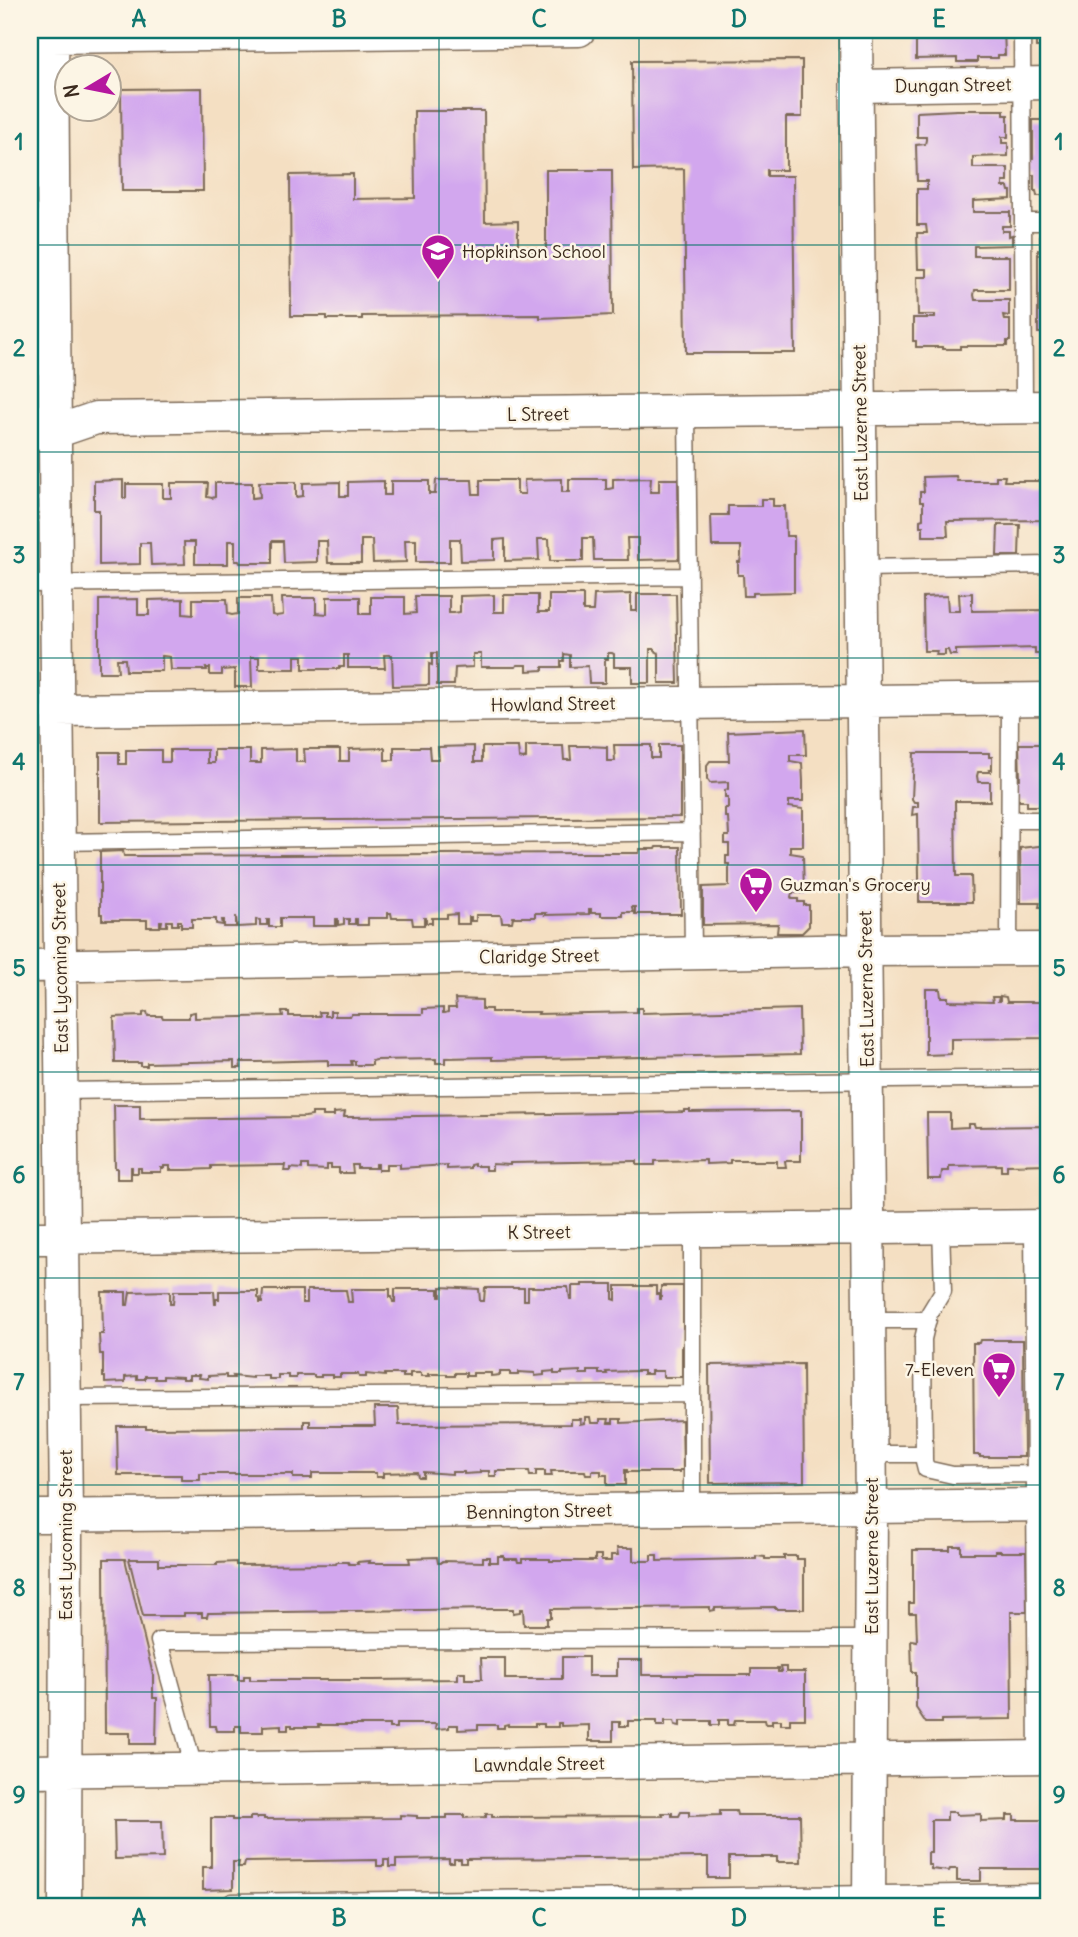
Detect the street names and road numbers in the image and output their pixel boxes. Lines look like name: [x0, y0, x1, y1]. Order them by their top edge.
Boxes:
street label: Dungan Street: [894, 72, 1012, 98]
street label: East Luzerne Street: [847, 344, 873, 502]
street label: L Street: [507, 402, 569, 426]
street label: Howland Street: [490, 691, 616, 717]
street label: East Lycoming Street: [47, 882, 73, 1054]
street label: East Luzerne Street: [853, 910, 879, 1068]
street label: Claridge Street: [479, 943, 599, 969]
street label: K Street: [507, 1220, 571, 1244]
street label: East Lycoming Street: [54, 1450, 77, 1620]
street label: East Luzerne Street: [860, 1478, 883, 1635]
street label: Bennington Street: [466, 1498, 612, 1524]
street label: Lawndale Street: [473, 1751, 605, 1777]

